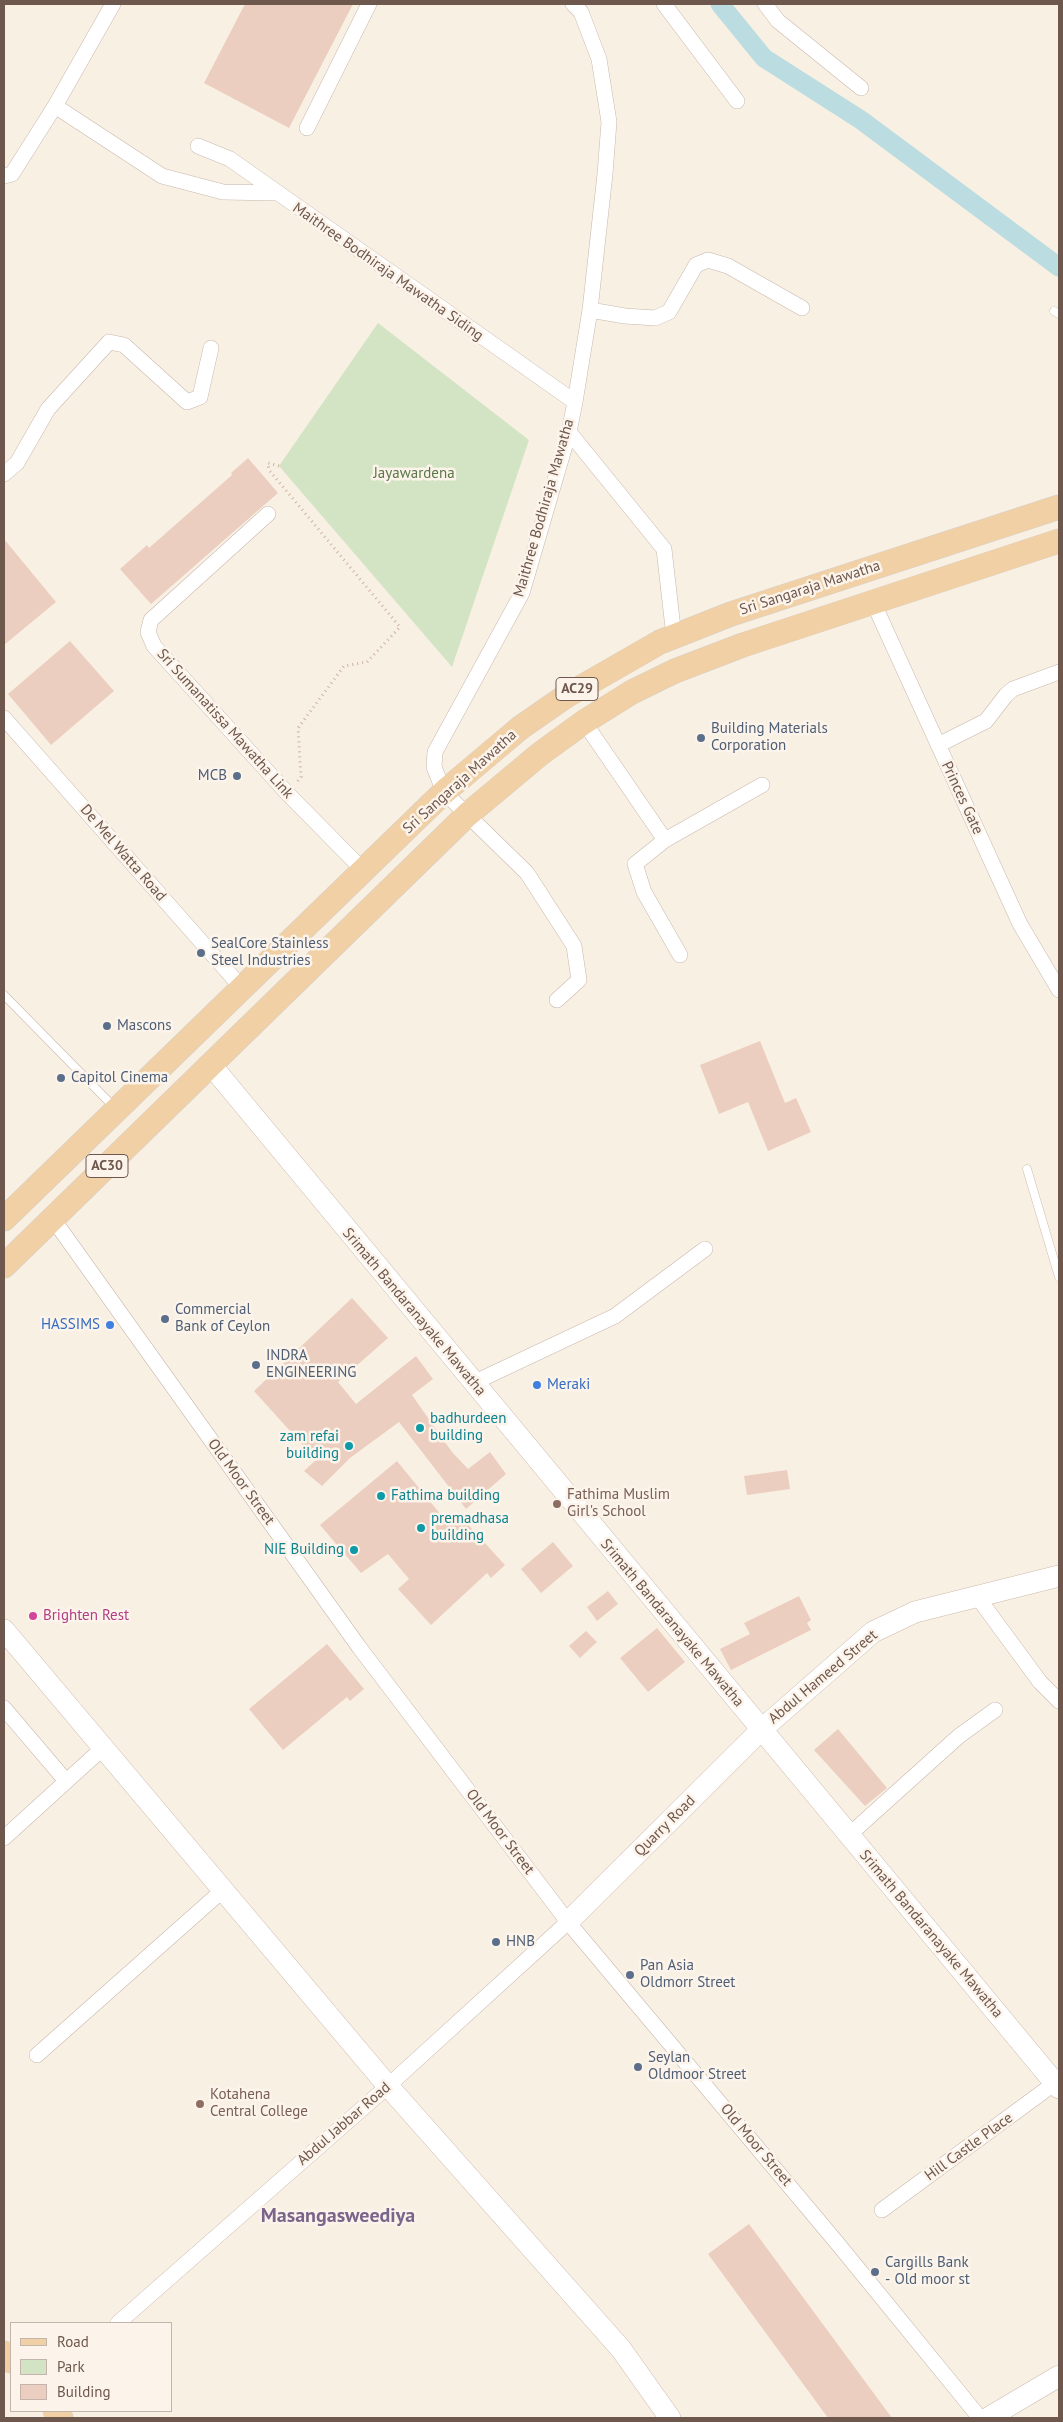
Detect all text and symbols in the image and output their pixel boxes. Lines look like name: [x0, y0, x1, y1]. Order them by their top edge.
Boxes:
street label: Maithree Bodhiraja Mawatha Siding: [289, 199, 487, 345]
street label: Maithree Bodhiraja Mawatha: [510, 417, 578, 599]
park label: Jayawardena: [373, 465, 455, 483]
street label: Sri Sangaraja Mawatha: [737, 557, 883, 619]
street label: Sri Sumanatissa Mawatha Link: [153, 645, 297, 803]
road number: AC29: [556, 678, 598, 701]
place label: Building Materials Corporation: [711, 720, 828, 755]
street label: Sri Sangaraja Mawatha: [399, 726, 521, 838]
marker: Building Materials Corporation: [695, 732, 707, 744]
street label: Princes Gate: [937, 759, 987, 837]
place label: MCB: [198, 767, 227, 785]
marker: MCB: [231, 770, 243, 782]
street label: De Mel Watta Road: [76, 801, 170, 905]
place label: SealCore Stainless Steel Industries: [211, 935, 329, 970]
marker: SealCore Stainless Steel Industries: [195, 947, 207, 959]
place label: Mascons: [117, 1017, 172, 1035]
marker: Mascons: [101, 1020, 113, 1032]
place label: Capitol Cinema: [71, 1069, 168, 1087]
marker: Capitol Cinema: [55, 1072, 67, 1084]
road number: AC30: [86, 1154, 128, 1178]
street label: Srimath Bandaranayake Mawatha: [338, 1224, 490, 1400]
place label: Commercial Bank of Ceylon: [175, 1301, 270, 1336]
marker: Commercial Bank of Ceylon: [159, 1313, 171, 1325]
place label: HASSIMS: [41, 1316, 100, 1334]
marker: HASSIMS: [104, 1319, 116, 1331]
place label: INDRA ENGINEERING: [266, 1347, 356, 1382]
marker: INDRA ENGINEERING: [250, 1359, 262, 1371]
place label: Meraki: [547, 1376, 590, 1394]
marker: Meraki: [531, 1379, 543, 1391]
place label: badhurdeen building: [430, 1410, 506, 1445]
marker: badhurdeen building: [414, 1422, 426, 1434]
place label: zam refai building: [280, 1428, 339, 1463]
street label: Old Moor Street: [204, 1435, 278, 1529]
marker: zam refai building: [343, 1440, 355, 1452]
place label: Fathima Muslim Girl's School: [567, 1486, 670, 1521]
place label: Fathima building: [391, 1487, 500, 1505]
marker: Fathima building: [375, 1490, 387, 1502]
marker: Fathima Muslim Girl's School: [551, 1498, 563, 1510]
place label: premadhasa building: [431, 1510, 509, 1545]
marker: premadhasa building: [415, 1522, 427, 1534]
street label: Srimath Bandaranayake Mawatha: [596, 1535, 748, 1711]
place label: NIE Building: [264, 1541, 344, 1559]
marker: NIE Building: [348, 1544, 360, 1556]
place label: Brighten Rest: [43, 1607, 129, 1625]
marker: Brighten Rest: [27, 1610, 39, 1622]
street label: Abdul Hameed Street: [765, 1626, 881, 1728]
street label: Old Moor Street: [462, 1786, 538, 1878]
street label: Quarry Road: [631, 1792, 699, 1860]
street label: Srimath Bandaranayake Mawatha: [855, 1846, 1007, 2022]
place label: HNB: [506, 1933, 535, 1951]
marker: HNB: [490, 1936, 502, 1948]
place label: Pan Asia Oldmorr Street: [640, 1957, 735, 1992]
marker: Pan Asia Oldmorr Street: [624, 1969, 636, 1981]
place label: Seylan Oldmoor Street: [648, 2049, 746, 2084]
marker: Seylan Oldmoor Street: [632, 2061, 644, 2073]
street label: Abdul Jabbar Road: [294, 2079, 394, 2169]
place label: Kotahena Central College: [210, 2086, 308, 2121]
marker: Kotahena Central College: [194, 2098, 206, 2110]
street label: Old Moor Street: [716, 2100, 796, 2190]
street label: Hill Castle Place: [922, 2109, 1016, 2185]
district label: Masangasweediya: [261, 2204, 415, 2228]
place label: Cargills Bank - Old moor st: [885, 2254, 970, 2289]
marker: Cargills Bank - Old moor st: [869, 2266, 881, 2278]
legend: [10, 2322, 172, 2412]
text: Road: [57, 2332, 89, 2351]
text: Park: [57, 2357, 85, 2376]
text: Building: [57, 2382, 111, 2401]

